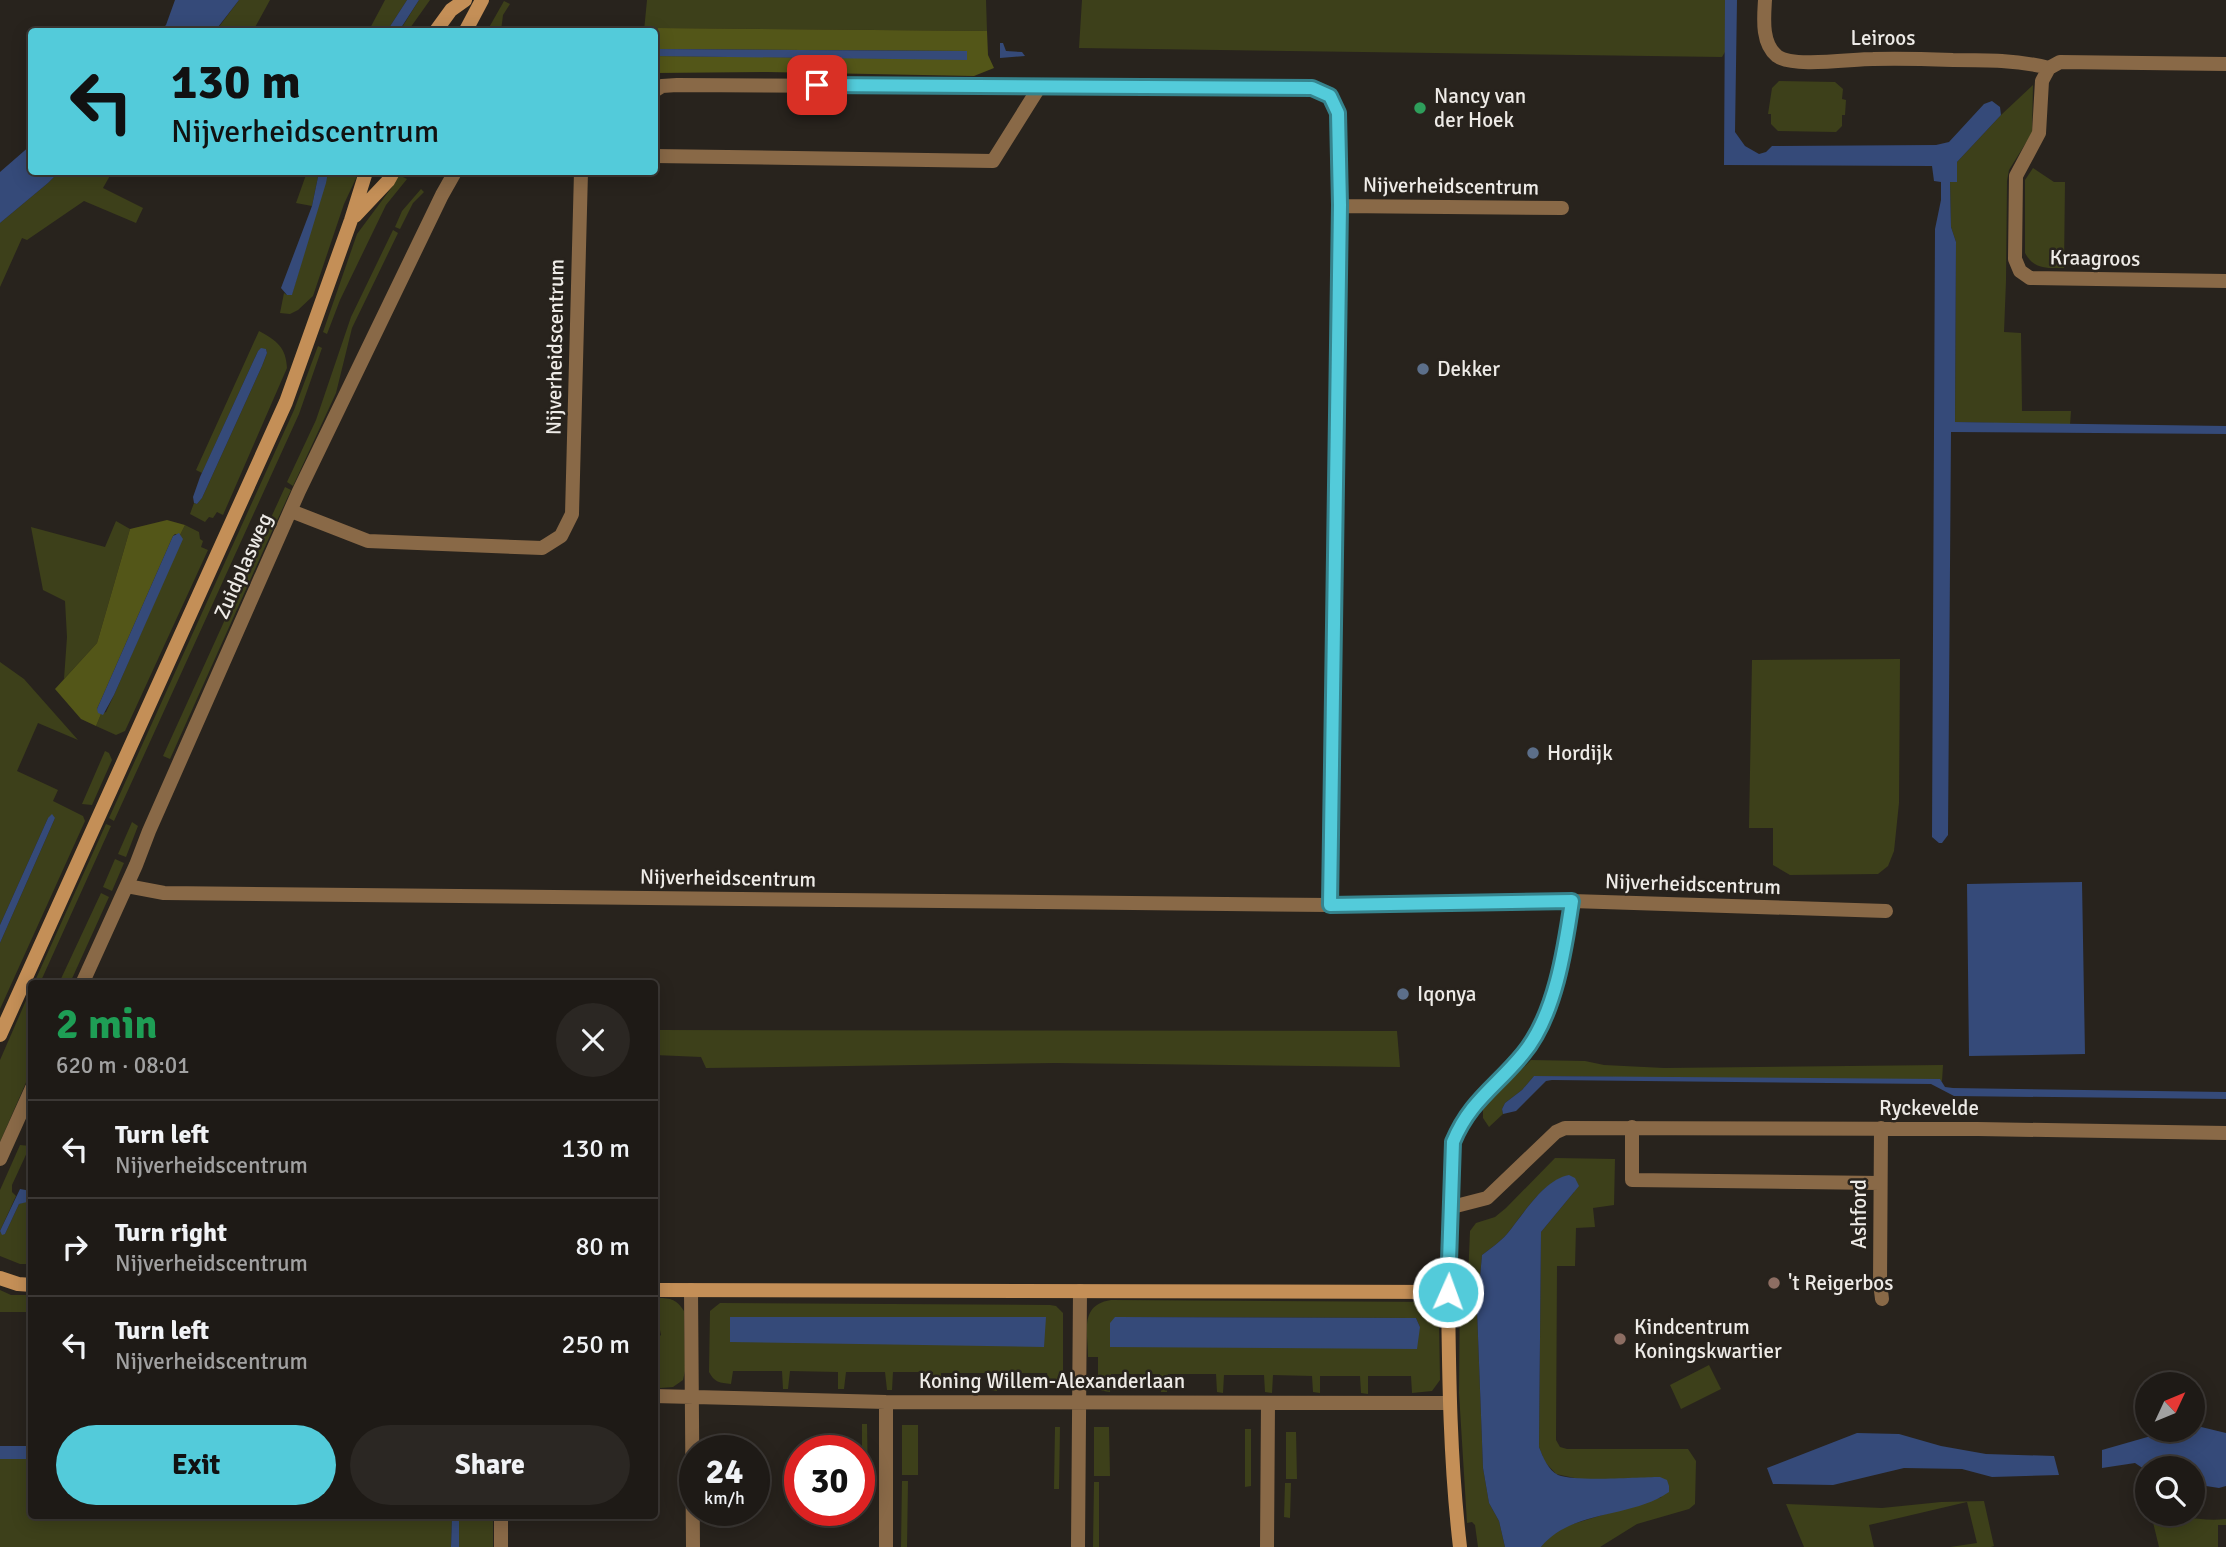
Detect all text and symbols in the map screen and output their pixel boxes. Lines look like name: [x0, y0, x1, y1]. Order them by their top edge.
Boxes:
street label: Leiroos: [1851, 25, 1915, 51]
text: 130 m: [171, 52, 301, 112]
pin: [787, 55, 847, 115]
icon: left: [56, 56, 147, 147]
icon: arrive: [798, 66, 836, 104]
place label: Nancy van der Hoek: [1434, 83, 1526, 133]
marker: Nancy van der Hoek: [1412, 100, 1428, 116]
text: Nijverheidscentrum: [171, 112, 439, 151]
street label: Nijverheidscentrum: [1363, 171, 1539, 201]
street label: Kraagroos: [2049, 244, 2141, 272]
street label: Nijverheidscentrum: [540, 259, 570, 435]
place label: Dekker: [1437, 356, 1500, 382]
marker: Dekker: [1415, 361, 1431, 377]
street label: Zuidplasweg: [208, 509, 278, 623]
place label: Hordijk: [1547, 740, 1613, 766]
marker: Hordijk: [1525, 745, 1541, 761]
street label: Nijverheidscentrum: [640, 863, 816, 893]
street label: Nijverheidscentrum: [1605, 868, 1781, 900]
place label: Iqonya: [1417, 981, 1477, 1007]
marker: Iqonya: [1395, 986, 1411, 1002]
text: 2 min: [56, 999, 157, 1050]
button: close: [556, 1003, 630, 1077]
text: 620 m · 08:01: [56, 1051, 190, 1080]
street label: Ryckevelde: [1879, 1095, 1979, 1121]
text: Turn left: [115, 1119, 209, 1151]
icon: left: [56, 1130, 94, 1168]
text: 130 m: [561, 1133, 630, 1165]
text: Nijverheidscentrum: [115, 1151, 308, 1180]
street label: Ashford: [1846, 1179, 1872, 1249]
text: Turn right: [115, 1217, 227, 1249]
icon: right: [56, 1228, 94, 1266]
text: 80 m: [575, 1231, 630, 1263]
text: Nijverheidscentrum: [115, 1249, 308, 1278]
position arrow: [1411, 1255, 1485, 1329]
place label: 't Reigerbos: [1788, 1270, 1893, 1296]
marker: 't Reigerbos: [1766, 1275, 1782, 1291]
place label: Kindcentrum Koningskwartier: [1634, 1314, 1782, 1364]
text: Turn left: [115, 1315, 209, 1347]
icon: left: [56, 1326, 94, 1364]
text: 250 m: [561, 1329, 630, 1361]
marker: Kindcentrum Koningskwartier: [1612, 1331, 1628, 1347]
text: Nijverheidscentrum: [115, 1347, 308, 1376]
street label: Koning Willem-Alexanderlaan: [919, 1368, 1185, 1394]
north arrow: [2135, 1372, 2205, 1442]
map controls: [2135, 1372, 2205, 1526]
button: Exit: [56, 1425, 336, 1505]
button: Share: [350, 1425, 630, 1505]
speed limit sign: 30: [784, 1435, 875, 1526]
text: 24: [706, 1450, 743, 1493]
button: search: [2135, 1456, 2205, 1526]
text: km/h: [704, 1487, 745, 1509]

